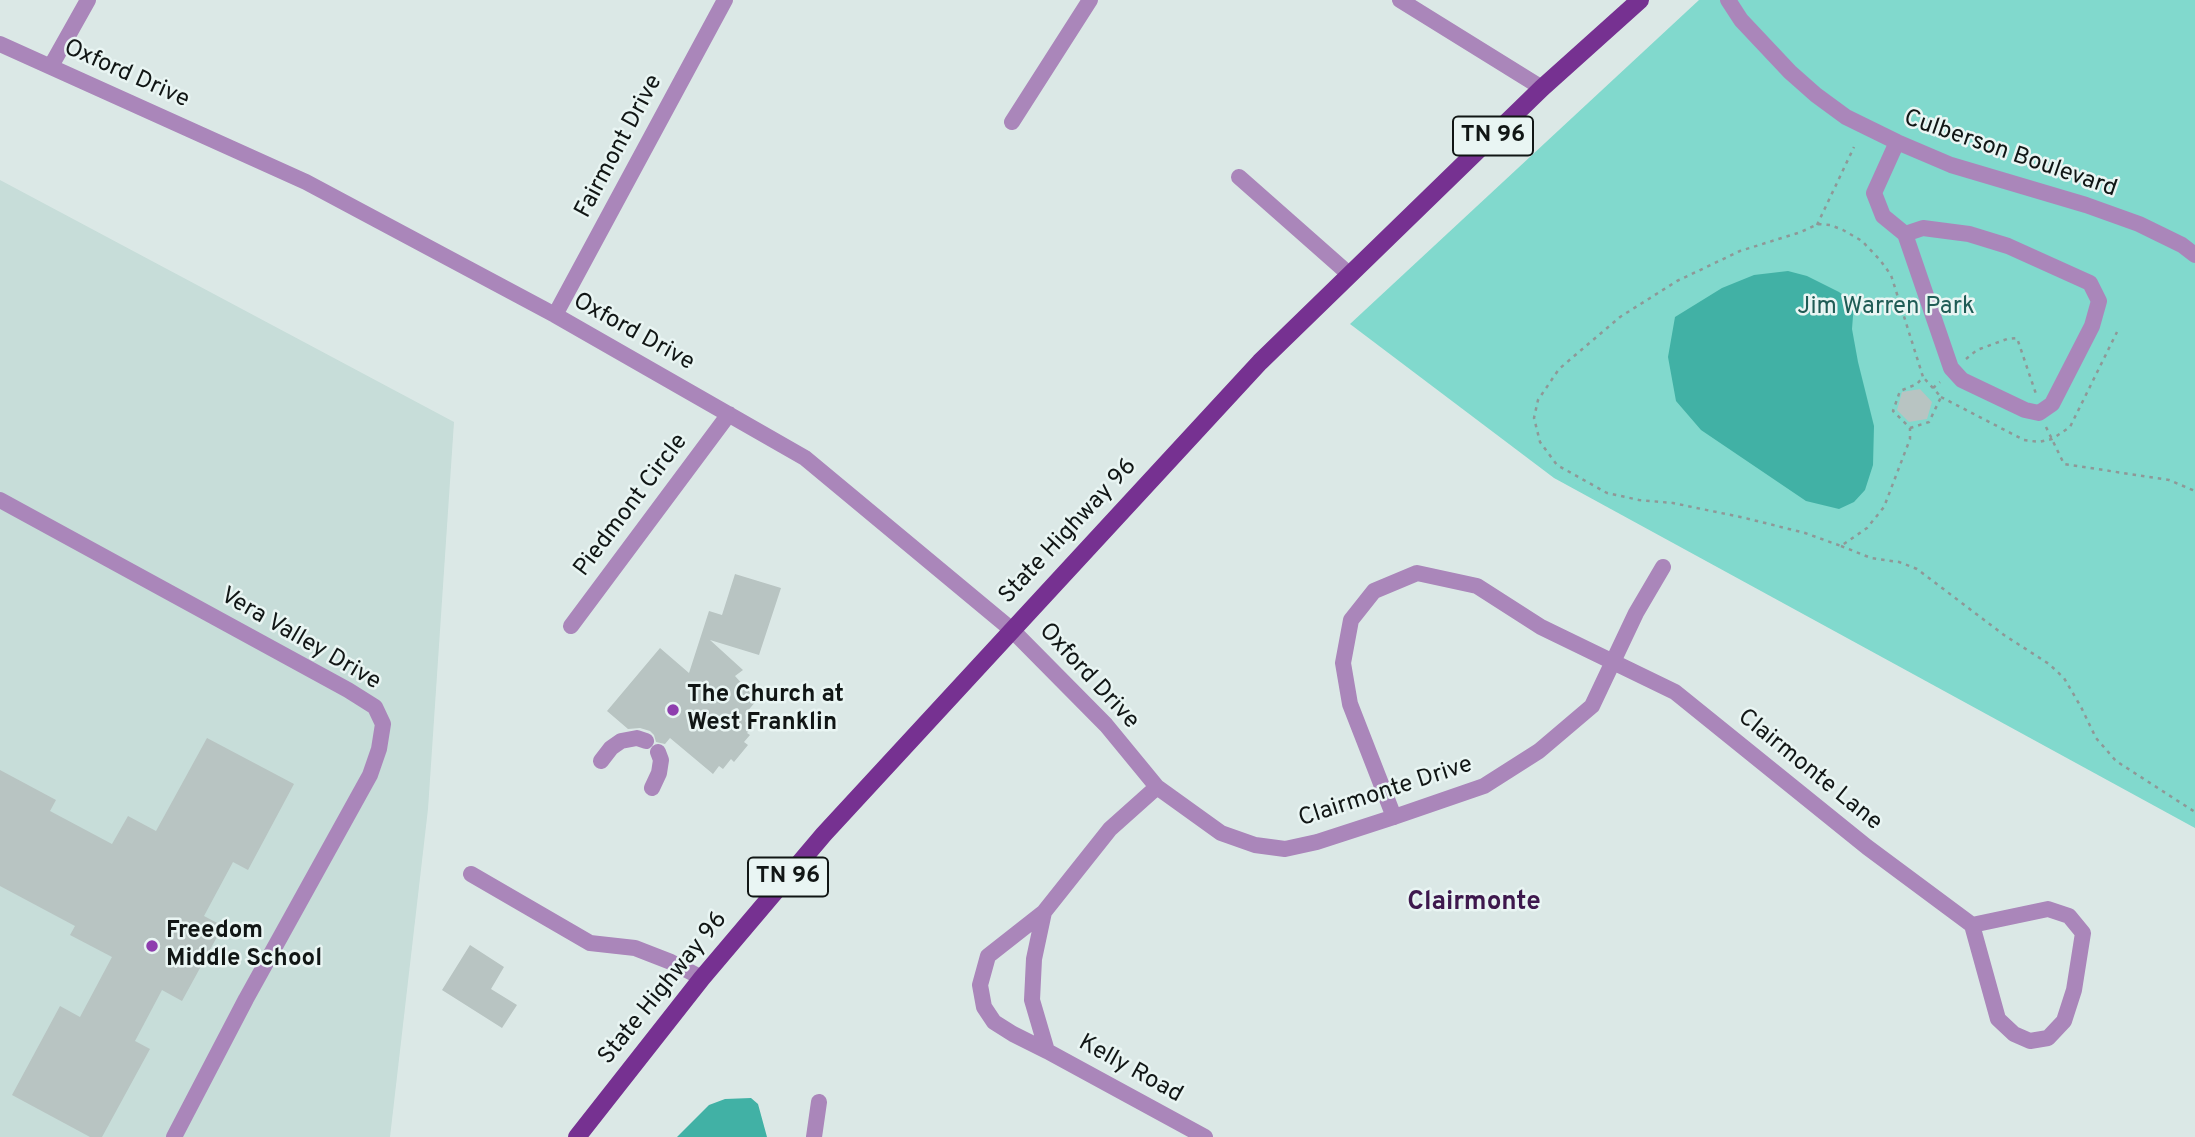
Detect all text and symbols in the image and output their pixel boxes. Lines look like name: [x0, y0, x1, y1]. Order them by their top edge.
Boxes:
street label: Oxford Drive: [59, 35, 193, 115]
street label: Fairmont Drive: [570, 70, 670, 224]
street label: Culberson Boulevard: [1900, 105, 2120, 205]
road number: TN 96: [1453, 116, 1533, 155]
street label: Oxford Drive: [567, 288, 699, 378]
park label: Jim Warren Park: [1797, 294, 1975, 322]
street label: Piedmont Circle: [569, 429, 695, 583]
street label: State Highway 96: [994, 453, 1144, 611]
street label: Vera Valley Drive: [215, 582, 385, 698]
street label: Oxford Drive: [1032, 618, 1144, 736]
place label: The Church at West Franklin: [687, 682, 844, 738]
marker: The Church at West Franklin: [665, 702, 681, 718]
street label: Clairmonte Lane: [1731, 704, 1887, 838]
street label: Clairmonte Drive: [1295, 751, 1477, 835]
road number: TN 96: [748, 858, 828, 897]
district label: Clairmonte: [1407, 888, 1541, 920]
street label: State Highway 96: [593, 907, 735, 1071]
place label: Freedom Middle School: [166, 918, 322, 974]
marker: Freedom Middle School: [144, 938, 160, 954]
street label: Kelly Road: [1073, 1030, 1187, 1110]

